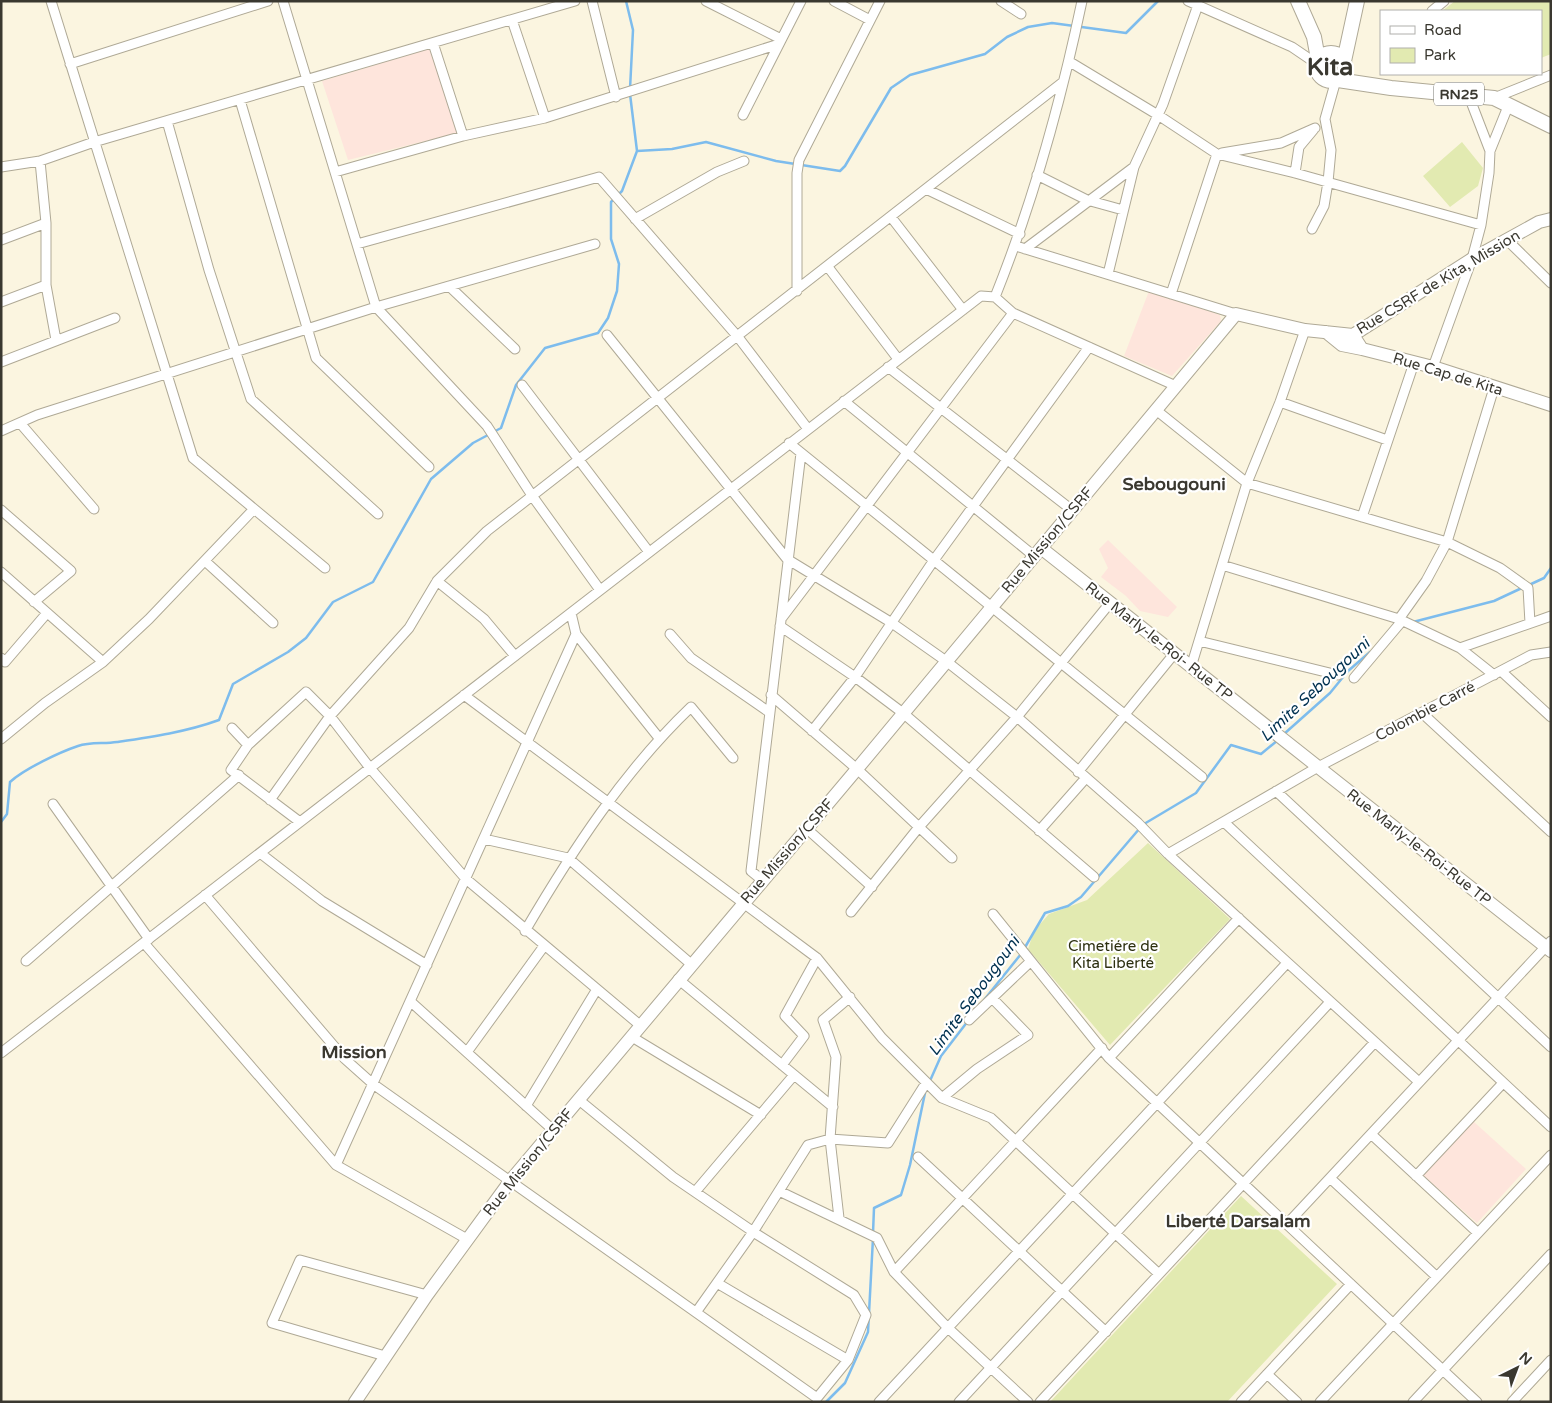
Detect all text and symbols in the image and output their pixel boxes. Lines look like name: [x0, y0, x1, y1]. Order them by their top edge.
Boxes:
legend: [1380, 10, 1542, 75]
text: Road: [1424, 21, 1462, 39]
text: Park: [1424, 46, 1456, 64]
district label: Kita: [1307, 52, 1353, 82]
road number: RN25: [1434, 82, 1484, 106]
street label: Rue CSRF de Kita, Mission: [1353, 226, 1523, 338]
street label: Rue Cap de Kita: [1391, 349, 1505, 399]
district label: Sebougouni: [1122, 473, 1226, 495]
street label: Rue Mission/CSRF: [997, 483, 1097, 597]
street label: Rue Marly-le-Roi- Rue TP: [1082, 578, 1236, 704]
water label: Limite Sebougouni: [1256, 633, 1376, 746]
street label: Colombie Carré: [1372, 677, 1478, 745]
street label: Rue Marly-le-Roi-Rue TP: [1343, 785, 1495, 909]
street label: Rue Mission/CSRF: [737, 795, 837, 907]
water label: Limite Sebougouni: [924, 931, 1025, 1060]
park label: Cimetiére de Kita Liberté: [1068, 937, 1158, 972]
district label: Mission: [321, 1041, 387, 1063]
street label: Rue Mission/CSRF: [479, 1105, 577, 1219]
district label: Liberté Darsalam: [1165, 1210, 1311, 1232]
north arrow: [1492, 1343, 1542, 1393]
text: N: [1515, 1349, 1535, 1369]

